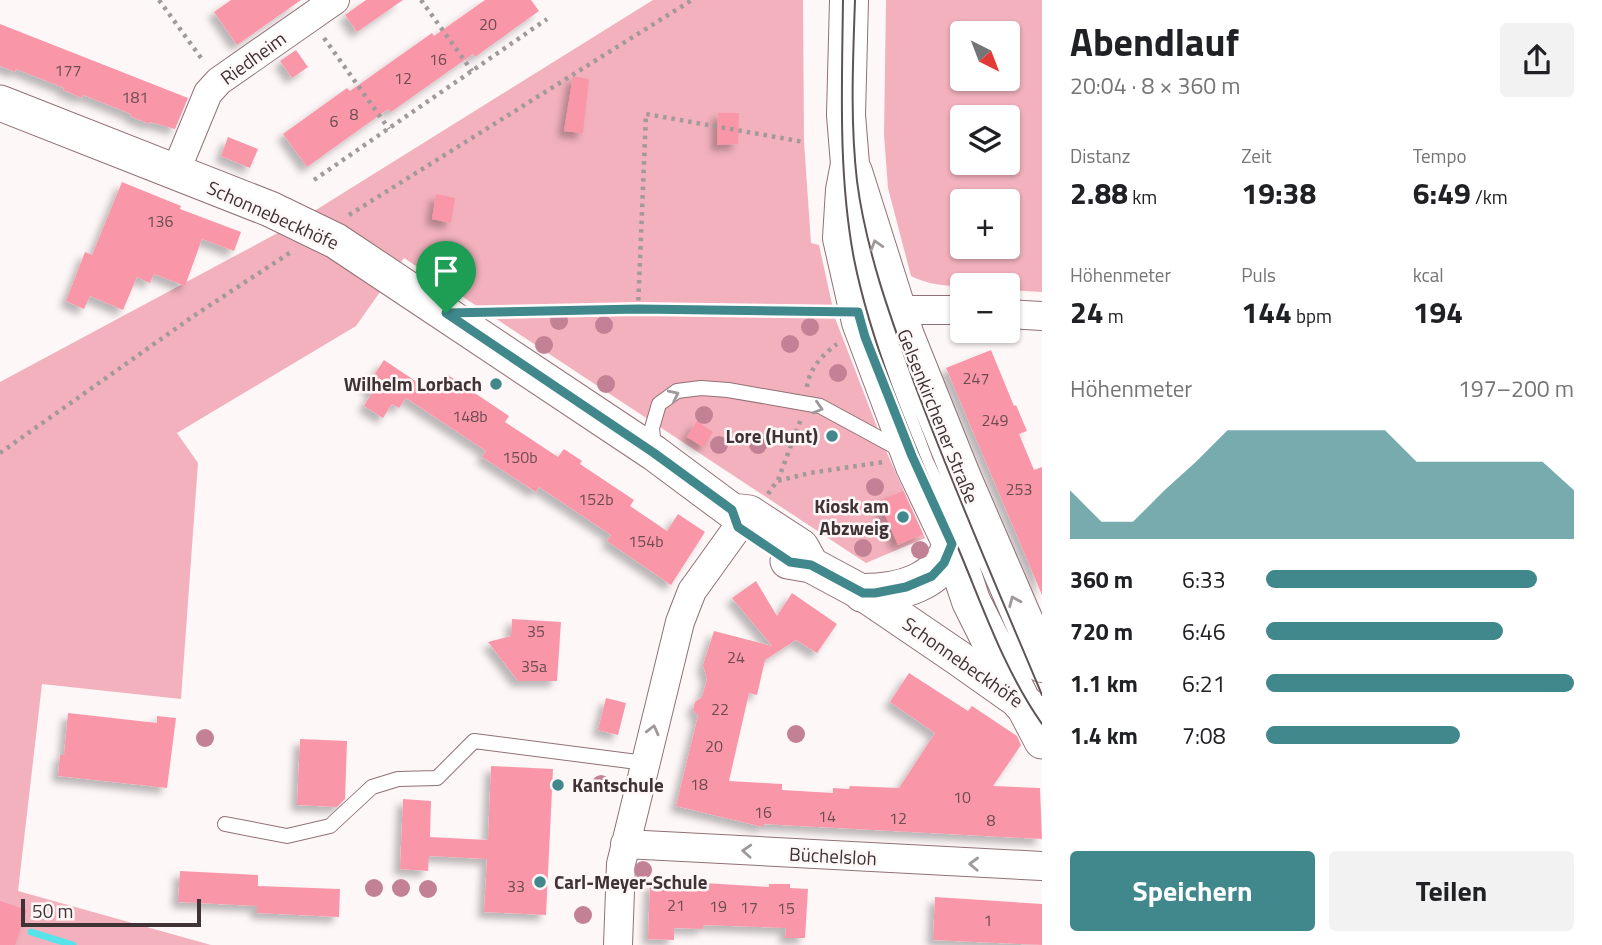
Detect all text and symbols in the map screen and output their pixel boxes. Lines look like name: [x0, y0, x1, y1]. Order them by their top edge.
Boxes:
house number: 20: [479, 12, 497, 36]
text: Abendlauf: [1070, 13, 1239, 71]
north arrow: [950, 21, 1020, 91]
map controls: [950, 21, 1020, 343]
button: share: [1500, 23, 1574, 97]
street label: Riedheim: [214, 24, 292, 91]
house number: 16: [429, 47, 447, 71]
house number: 177: [55, 58, 81, 82]
house number: 12: [394, 66, 412, 90]
text: 20:04 · 8 × 360 m: [1070, 68, 1240, 103]
house number: 181: [122, 85, 148, 109]
house number: 8: [350, 102, 359, 126]
button: layers: [950, 105, 1020, 175]
house number: 6: [330, 109, 339, 133]
text: Distanz: [1070, 141, 1130, 170]
text: Zeit: [1241, 141, 1272, 170]
text: Tempo: [1413, 141, 1466, 170]
text: 2.88: [1070, 170, 1128, 216]
text: 19:38: [1241, 170, 1316, 216]
text: 6:49: [1413, 170, 1471, 216]
street label: Schonnebeckhöfe: [203, 172, 344, 257]
text: km: [1128, 182, 1157, 211]
text: /km: [1471, 182, 1508, 211]
button: +: [950, 189, 1020, 259]
house number: 136: [147, 209, 173, 233]
one-way arrow: [870, 239, 885, 251]
pin: [416, 241, 476, 313]
icon: arrive: [427, 252, 465, 290]
text: Höhenmeter: [1070, 260, 1171, 289]
text: Puls: [1241, 260, 1276, 289]
text: kcal: [1413, 260, 1444, 289]
button: −: [950, 273, 1020, 343]
text: 24: [1070, 289, 1104, 335]
text: 144: [1241, 289, 1292, 335]
text: 194: [1413, 289, 1463, 335]
text: m: [1104, 301, 1124, 330]
text: bpm: [1292, 301, 1332, 330]
street label: Gelsenkirchener Straße: [890, 324, 987, 507]
house number: 247: [963, 366, 989, 390]
place label: Wilhelm Lorbach: [344, 369, 482, 398]
text: Höhenmeter: [1070, 371, 1192, 406]
text: 197–200 m: [1458, 371, 1574, 406]
marker: Wilhelm Lorbach: [488, 376, 504, 392]
one-way arrow: [667, 389, 679, 403]
one-way arrow: [812, 399, 824, 414]
house number: 148b: [452, 404, 488, 428]
house number: 249: [982, 408, 1008, 432]
place label: Lore (Hunt): [725, 421, 818, 450]
marker: Lore (Hunt): [824, 428, 840, 444]
house number: 150b: [502, 445, 538, 469]
house number: 253: [1006, 477, 1032, 501]
house number: 152b: [578, 487, 614, 511]
place label: Kiosk am Abzweig: [814, 491, 889, 542]
marker: Kiosk am Abzweig: [895, 509, 911, 525]
house number: 154b: [628, 529, 664, 553]
text: 360 m: [1070, 562, 1133, 597]
text: 6:33: [1182, 562, 1226, 597]
one-way arrow: [1008, 595, 1022, 608]
street label: Schonnebeckhöfe: [897, 609, 1030, 714]
text: 720 m: [1070, 614, 1133, 649]
text: 6:46: [1182, 614, 1226, 649]
house number: 35: [527, 619, 545, 643]
house number: 24: [727, 645, 745, 669]
house number: 35a: [521, 654, 547, 678]
text: 1.1 km: [1070, 666, 1138, 701]
text: 6:21: [1182, 666, 1226, 701]
house number: 22: [711, 697, 729, 721]
text: 1.4 km: [1070, 718, 1138, 753]
text: 7:08: [1182, 718, 1226, 753]
one-way arrow: [645, 724, 660, 736]
house number: 20: [705, 734, 723, 758]
place label: Kantschule: [572, 770, 664, 799]
house number: 18: [690, 772, 708, 796]
marker: Kantschule: [550, 777, 566, 793]
house number: 10: [953, 785, 971, 809]
house number: 16: [754, 800, 772, 824]
house number: 14: [818, 804, 836, 828]
house number: 12: [889, 806, 907, 830]
house number: 8: [987, 808, 996, 832]
street label: Büchelsloh: [788, 839, 878, 872]
one-way arrow: [741, 844, 752, 859]
button: Speichern: [1070, 851, 1315, 931]
button: Teilen: [1329, 851, 1574, 931]
one-way arrow: [968, 856, 979, 871]
place label: Carl-Meyer-Schule: [554, 867, 708, 896]
house number: 33: [507, 874, 525, 898]
marker: Carl-Meyer-Schule: [532, 874, 548, 890]
house number: 21: [667, 893, 685, 917]
house number: 19: [709, 894, 727, 918]
house number: 17: [740, 895, 758, 919]
scale bar: [21, 896, 201, 928]
text: 50 m: [32, 896, 73, 925]
house number: 15: [777, 896, 795, 920]
house number: 1: [984, 908, 992, 932]

